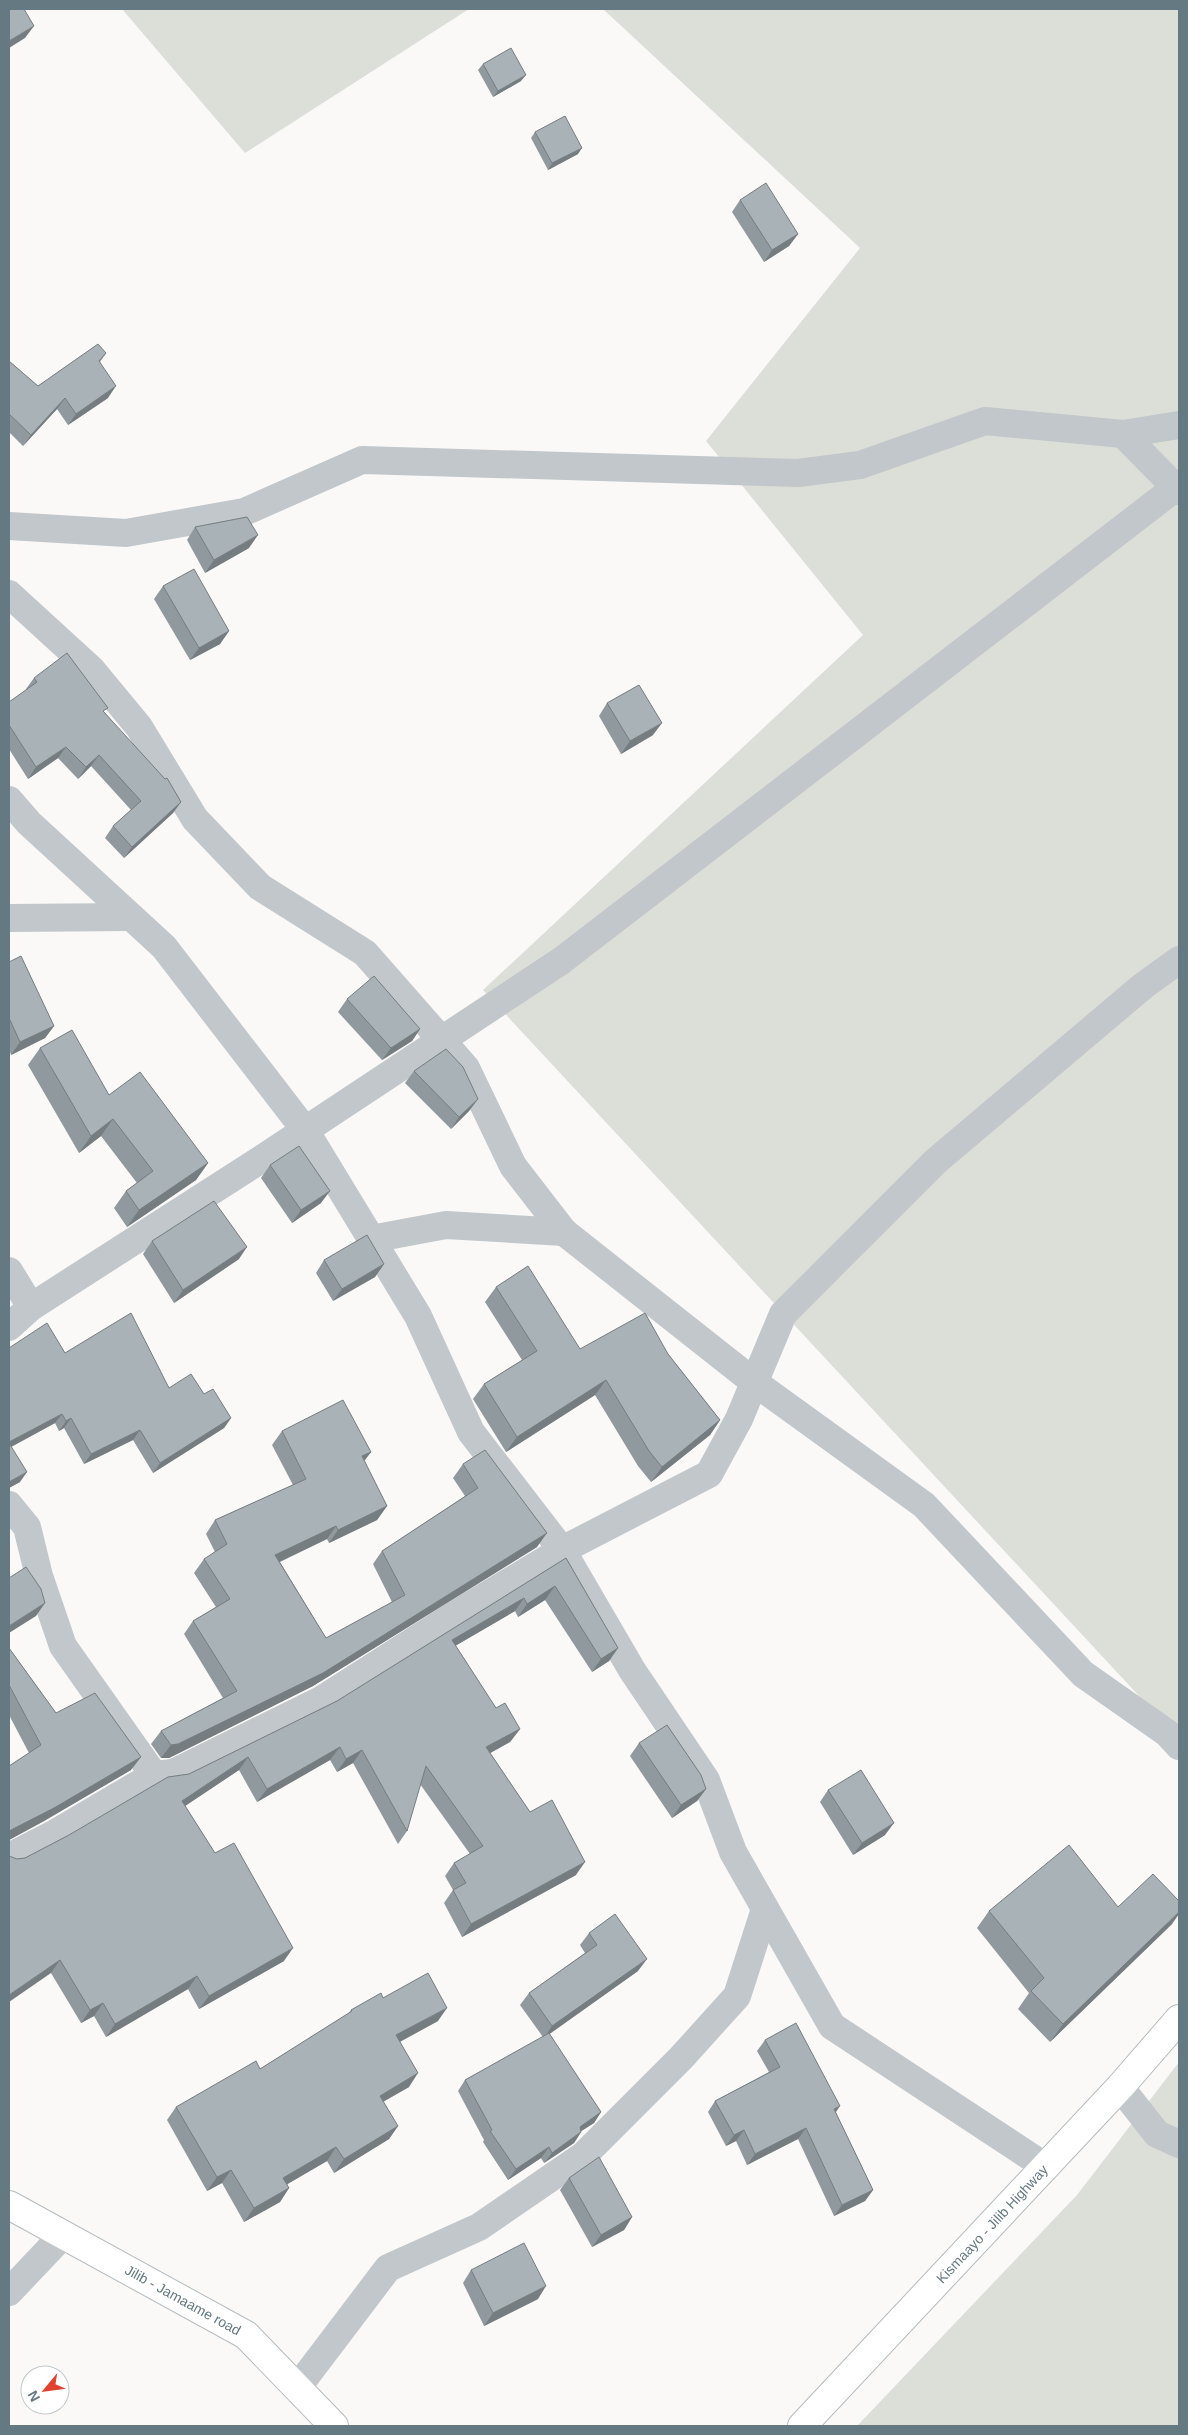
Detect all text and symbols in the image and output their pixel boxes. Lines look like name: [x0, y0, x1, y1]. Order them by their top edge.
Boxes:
street label: Kismaayo - Jilib Highway: [933, 2162, 1051, 2286]
street label: Jilib - Jamaame road: [122, 2262, 244, 2338]
north arrow: [20, 2365, 70, 2415]
text: N: [24, 2388, 43, 2405]

